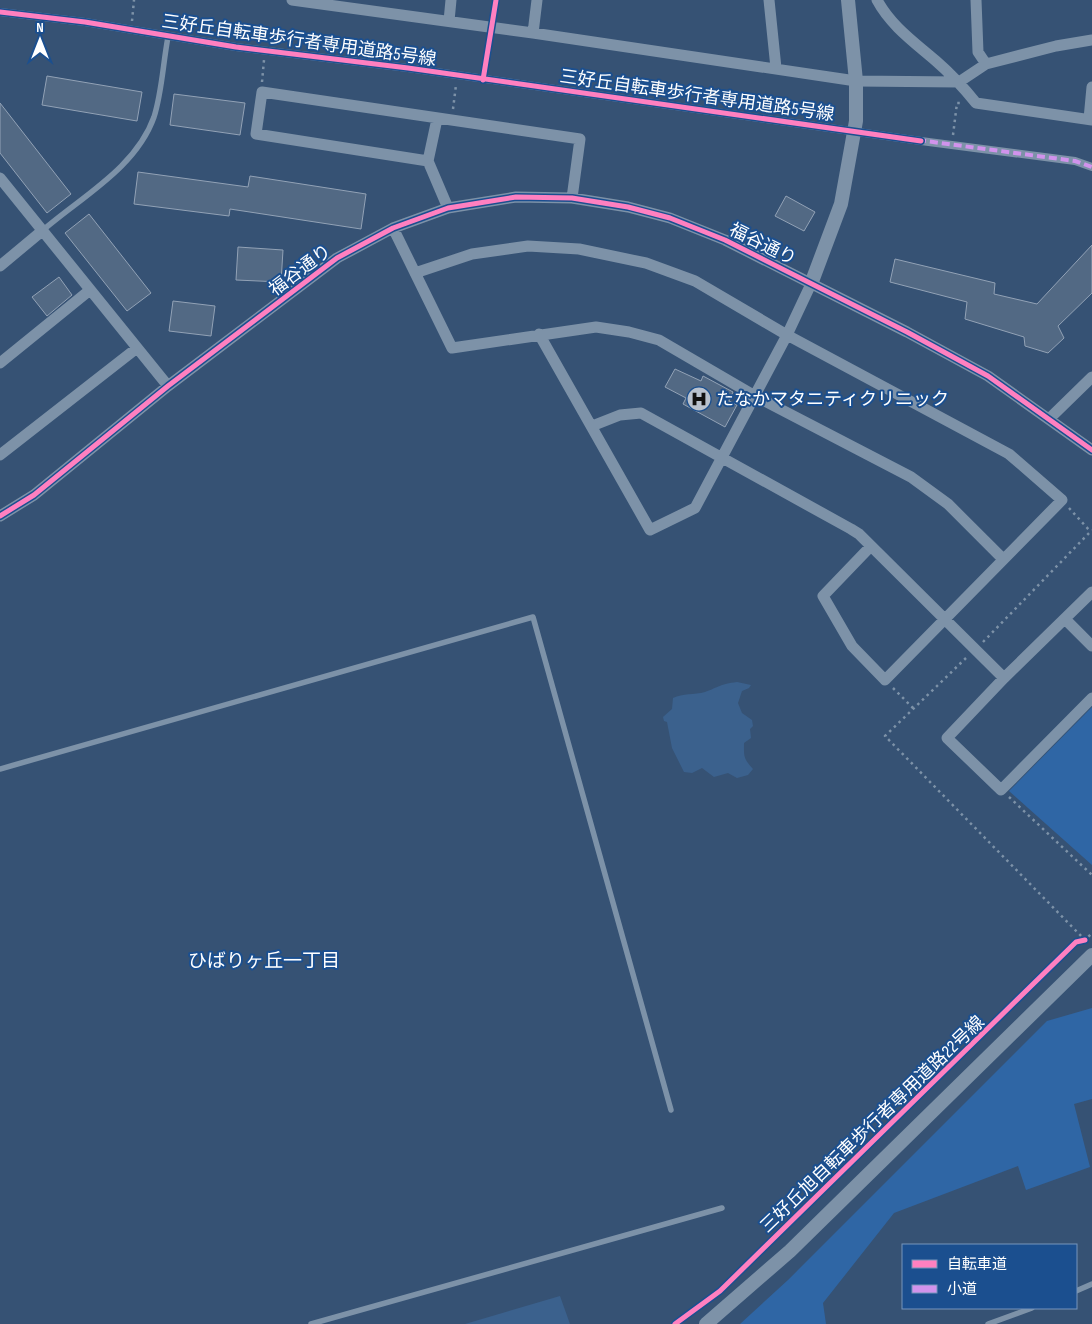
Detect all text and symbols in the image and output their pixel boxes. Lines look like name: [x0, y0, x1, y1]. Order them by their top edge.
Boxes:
street label: 三好丘自転車歩行者専用道路5号線: [160, 11, 438, 70]
north arrow: [15, 15, 65, 65]
text: N: [36, 19, 44, 36]
street label: 三好丘自転車歩行者専用道路5号線: [558, 66, 836, 125]
street label: 福谷通り: [726, 219, 800, 270]
street label: 福谷通り: [265, 240, 335, 300]
hospital icon: たなかマタニティクリニック: [686, 386, 712, 412]
place label: たなかマタニティクリニック: [716, 389, 949, 410]
district label: ひばりヶ丘一丁目: [188, 950, 340, 973]
street label: 三好丘旭自転車歩行者専用道路22号線: [756, 1012, 989, 1237]
legend: [902, 1244, 1077, 1309]
text: 自転車道: [947, 1255, 1007, 1274]
text: 小道: [947, 1280, 977, 1299]

